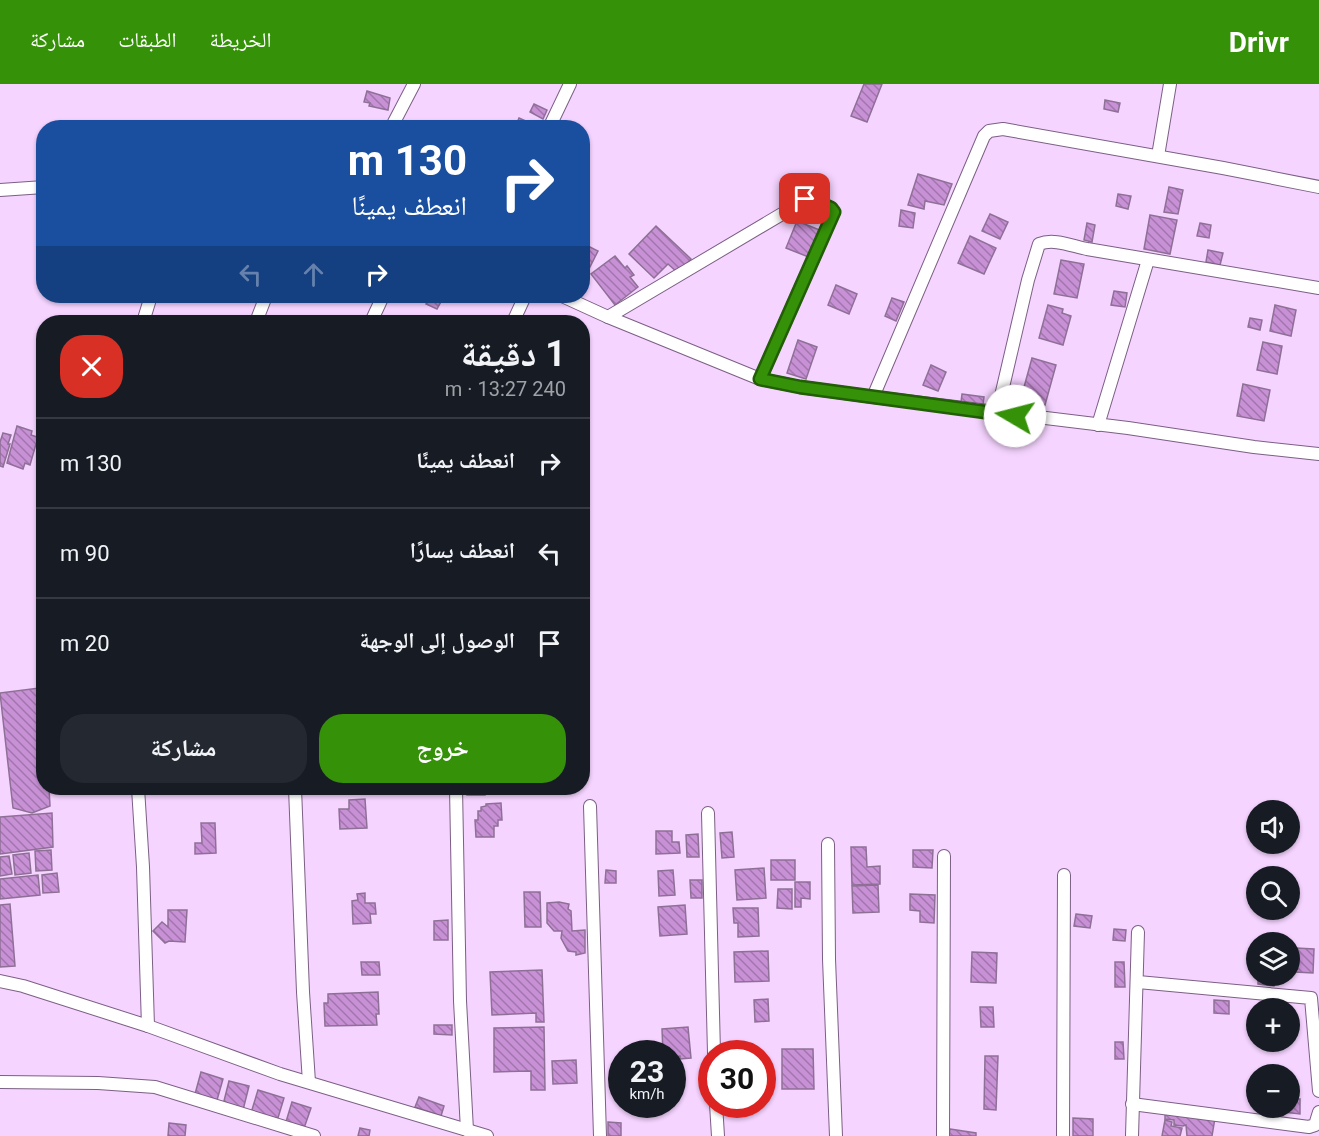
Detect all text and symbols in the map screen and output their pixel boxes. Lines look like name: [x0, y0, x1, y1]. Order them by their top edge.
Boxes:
text: Drivr: [1229, 26, 1289, 59]
text: مشاركة: [30, 28, 85, 52]
text: الطبقات: [118, 28, 177, 52]
text: الخريطة: [210, 28, 271, 52]
text: 130 m: [348, 136, 467, 185]
icon: right: [488, 144, 566, 222]
pin: [779, 173, 830, 224]
icon: arrive: [788, 182, 821, 215]
text: انعطف يمينًا: [351, 190, 467, 222]
icon: left: [234, 258, 267, 291]
icon: ahead: [297, 258, 330, 291]
icon: right: [360, 258, 393, 291]
text: 1 دقيقة: [461, 333, 566, 375]
button: close: [60, 335, 123, 398]
text: 240 m · 13:27: [445, 377, 566, 401]
position arrow: [983, 384, 1047, 448]
icon: right: [533, 447, 566, 480]
text: انعطف يمينًا: [416, 448, 515, 473]
text: 130 m: [60, 451, 122, 476]
icon: left: [533, 537, 566, 570]
text: انعطف يسارًا: [410, 538, 515, 563]
text: 90 m: [60, 541, 110, 566]
icon: arrive: [533, 627, 566, 660]
text: الوصول إلى الوجهة: [359, 628, 515, 653]
text: 20 m: [60, 631, 110, 656]
button: مشاركة: [60, 714, 307, 783]
button: خروج: [319, 714, 566, 783]
map controls: [1246, 800, 1300, 1118]
button: sound: [1246, 800, 1300, 854]
button: search: [1246, 866, 1300, 920]
button: layers: [1246, 932, 1300, 986]
button: +: [1246, 998, 1300, 1052]
speed limit sign: 30: [698, 1040, 776, 1118]
text: 23: [630, 1054, 664, 1089]
button: −: [1246, 1064, 1300, 1118]
text: km/h: [629, 1085, 665, 1103]

